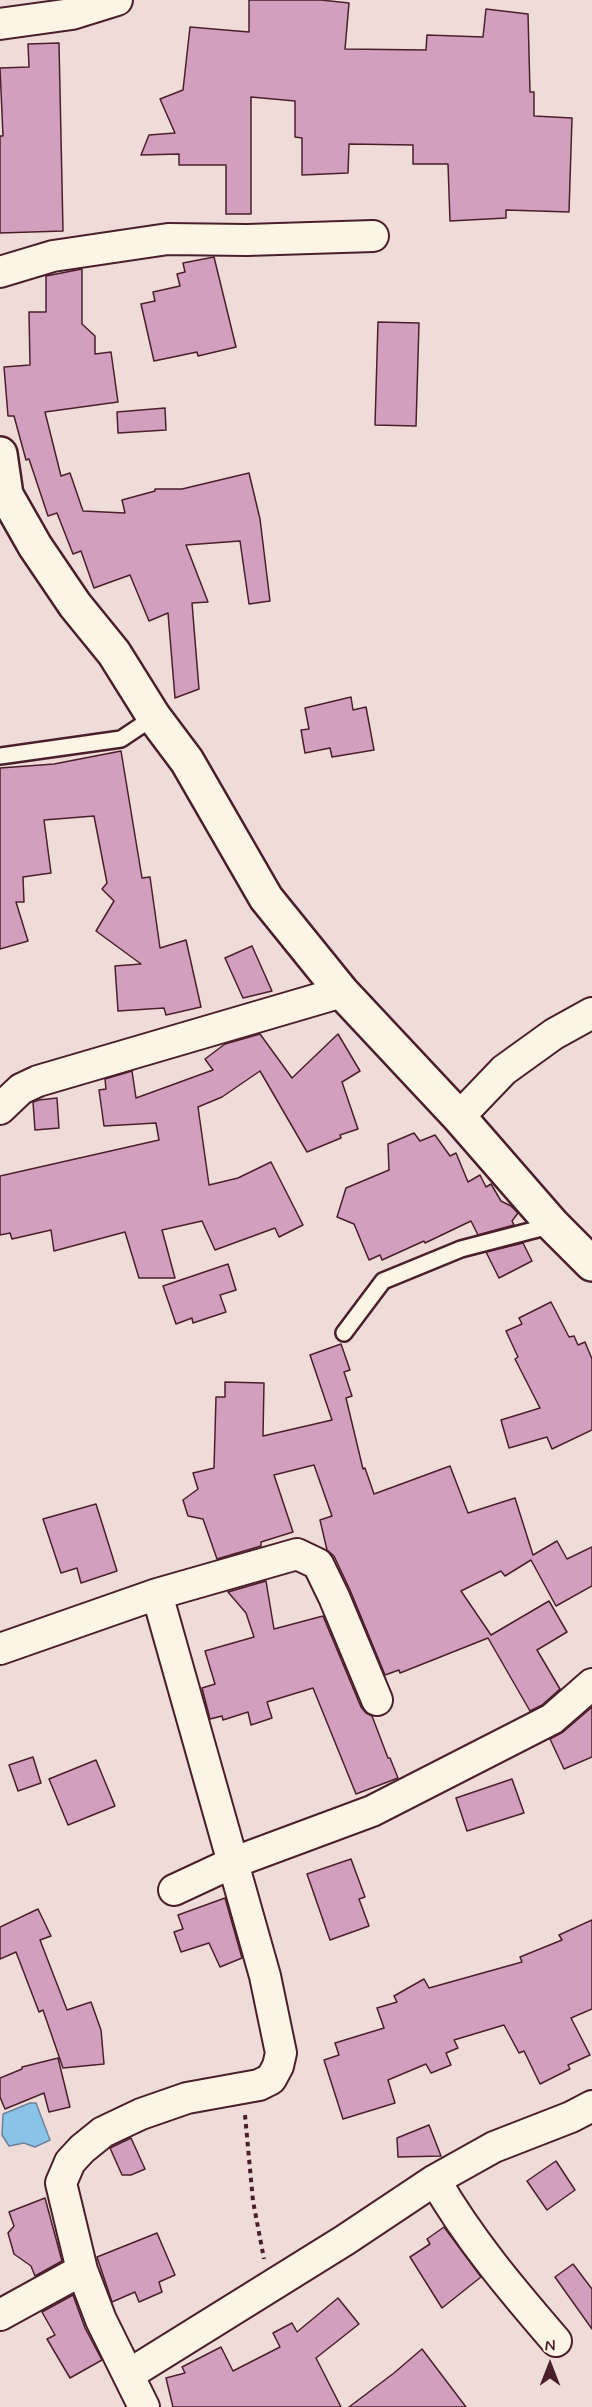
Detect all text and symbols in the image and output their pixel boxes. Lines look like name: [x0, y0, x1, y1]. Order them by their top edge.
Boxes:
north arrow: [520, 2335, 580, 2395]
text: N: [545, 2336, 555, 2357]

